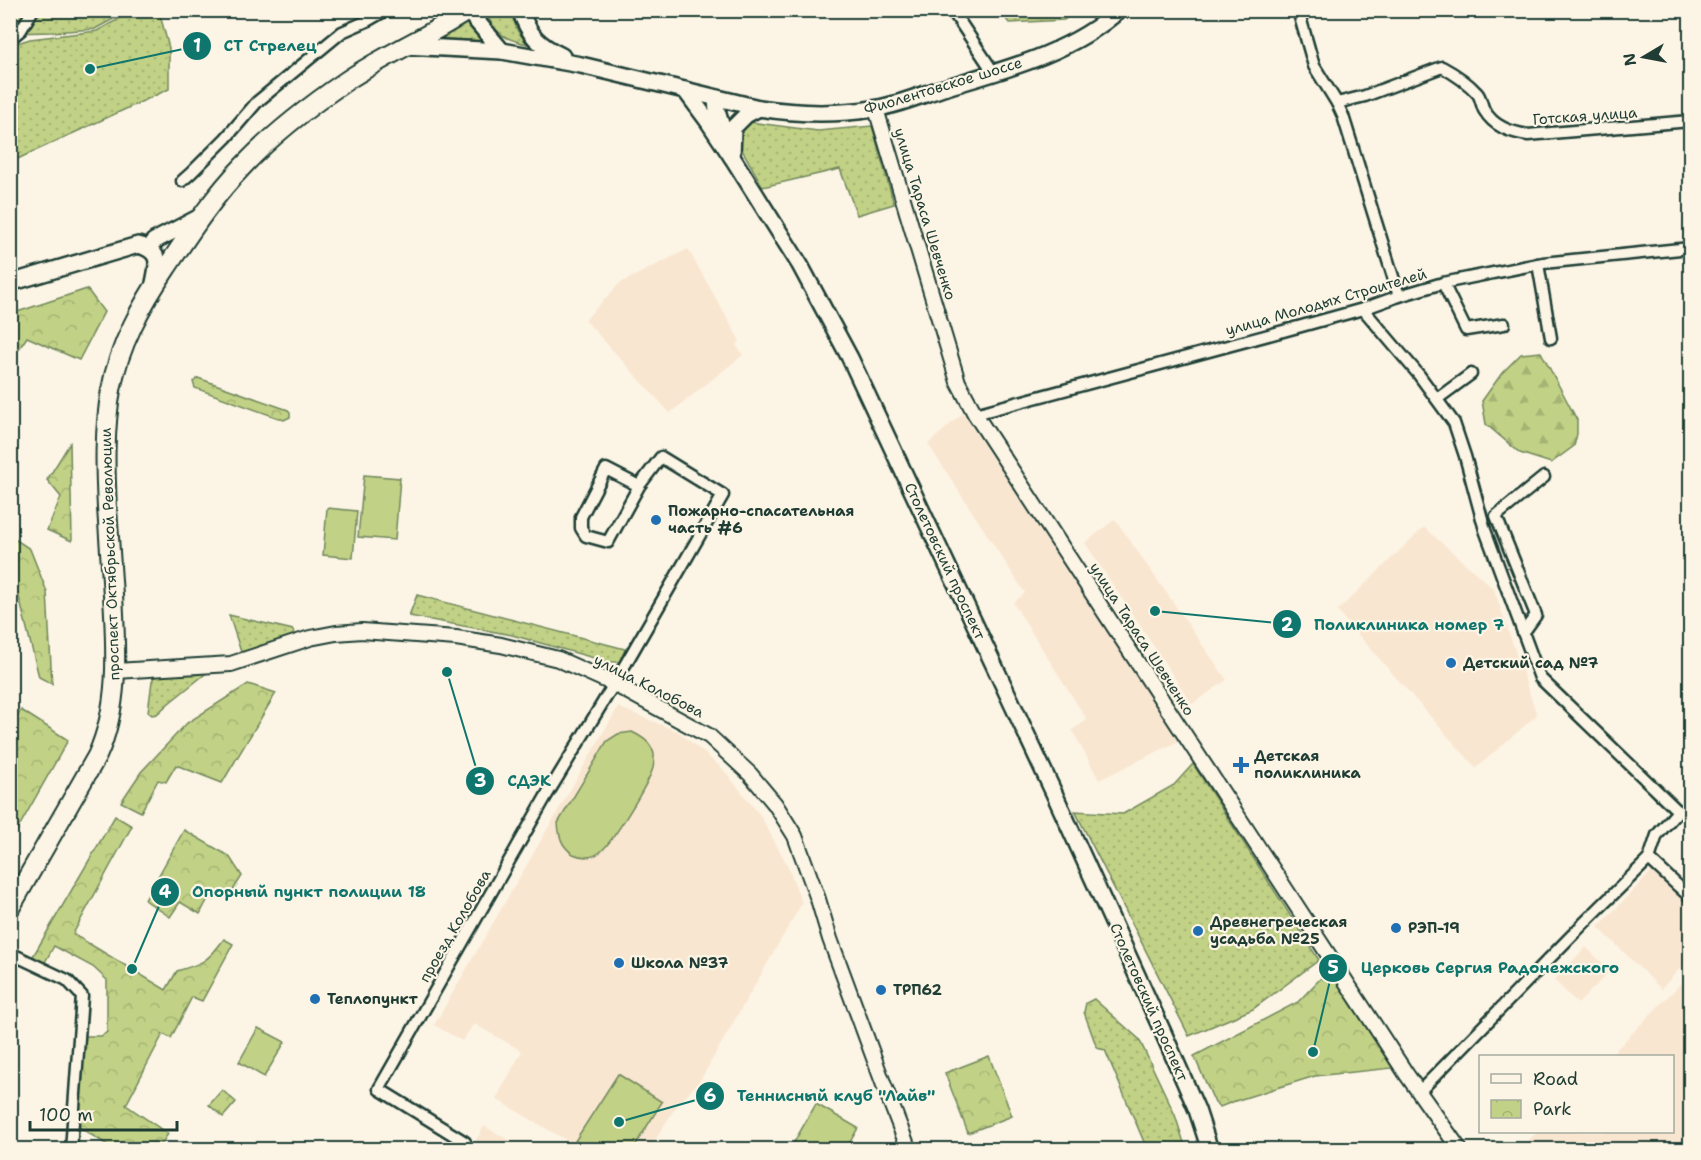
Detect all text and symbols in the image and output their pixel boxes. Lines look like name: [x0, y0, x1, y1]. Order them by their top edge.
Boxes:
north arrow: [1614, 27, 1674, 87]
callout: СТ Стрелец: [182, 29, 329, 63]
text: 1: [193, 34, 201, 58]
text: СТ Стрелец: [223, 35, 317, 56]
text: N: [1618, 51, 1641, 68]
street label: Фиолентовское шоссе: [861, 52, 1025, 120]
street label: Готская улица: [1532, 102, 1639, 130]
street label: улица Тараса Шевченко: [889, 125, 961, 303]
street label: улица Молодых Строителей: [1223, 264, 1429, 340]
street label: проспект Октябрьской Революции: [96, 427, 124, 681]
street label: Столетовский проспект: [900, 479, 990, 643]
place label: Пожарно-спасательная часть #6: [668, 501, 854, 538]
marker: Пожарно-спасательная часть #6: [649, 513, 663, 527]
street label: улица Тараса Шевченко: [1085, 558, 1199, 720]
callout: Поликлиника номер 7: [1272, 607, 1517, 641]
text: 2: [1281, 613, 1294, 637]
text: Поликлиника номер 7: [1314, 614, 1504, 635]
street label: улица Колобова: [591, 650, 708, 723]
place label: Детский сад №7: [1463, 653, 1599, 673]
marker: Детский сад №7: [1444, 656, 1458, 670]
place label: Детская поликлиника: [1254, 746, 1361, 783]
marker: Детская поликлиника: [1232, 756, 1250, 774]
callout: СДЭК: [465, 764, 563, 798]
text: 3: [474, 769, 486, 793]
text: СДЭК: [507, 770, 551, 791]
street label: проезд Колобова: [415, 865, 496, 986]
callout: Опорный пункт полиции 18: [150, 875, 438, 909]
text: 4: [159, 880, 172, 904]
text: Опорный пункт полиции 18: [192, 881, 426, 902]
place label: Древнегреческая усадьба №25: [1210, 912, 1347, 949]
place label: РЭП-19: [1408, 918, 1460, 938]
street label: Столетовский проспект: [1105, 920, 1193, 1084]
marker: РЭП-19: [1389, 921, 1403, 935]
marker: Древнегреческая усадьба №25: [1191, 924, 1205, 938]
callout: Церковь Сергия Радонежского: [1318, 951, 1631, 985]
place label: Школа №37: [631, 953, 729, 973]
marker: Школа №37: [612, 956, 626, 970]
text: 5: [1327, 956, 1339, 980]
text: Церковь Сергия Радонежского: [1361, 957, 1619, 978]
place label: ТРП62: [893, 980, 943, 1000]
marker: ТРП62: [874, 983, 888, 997]
place label: Теплопункт: [327, 989, 418, 1009]
marker: Теплопункт: [308, 992, 322, 1006]
legend: [1479, 1055, 1674, 1133]
text: Road: [1533, 1067, 1578, 1091]
callout: Теннисный клуб "Лайв": [695, 1079, 947, 1113]
text: 6: [704, 1084, 716, 1108]
text: Теннисный клуб "Лайв": [737, 1085, 935, 1106]
scale bar: [30, 1094, 177, 1132]
text: Park: [1533, 1097, 1572, 1121]
text: 100 m: [39, 1103, 93, 1127]

